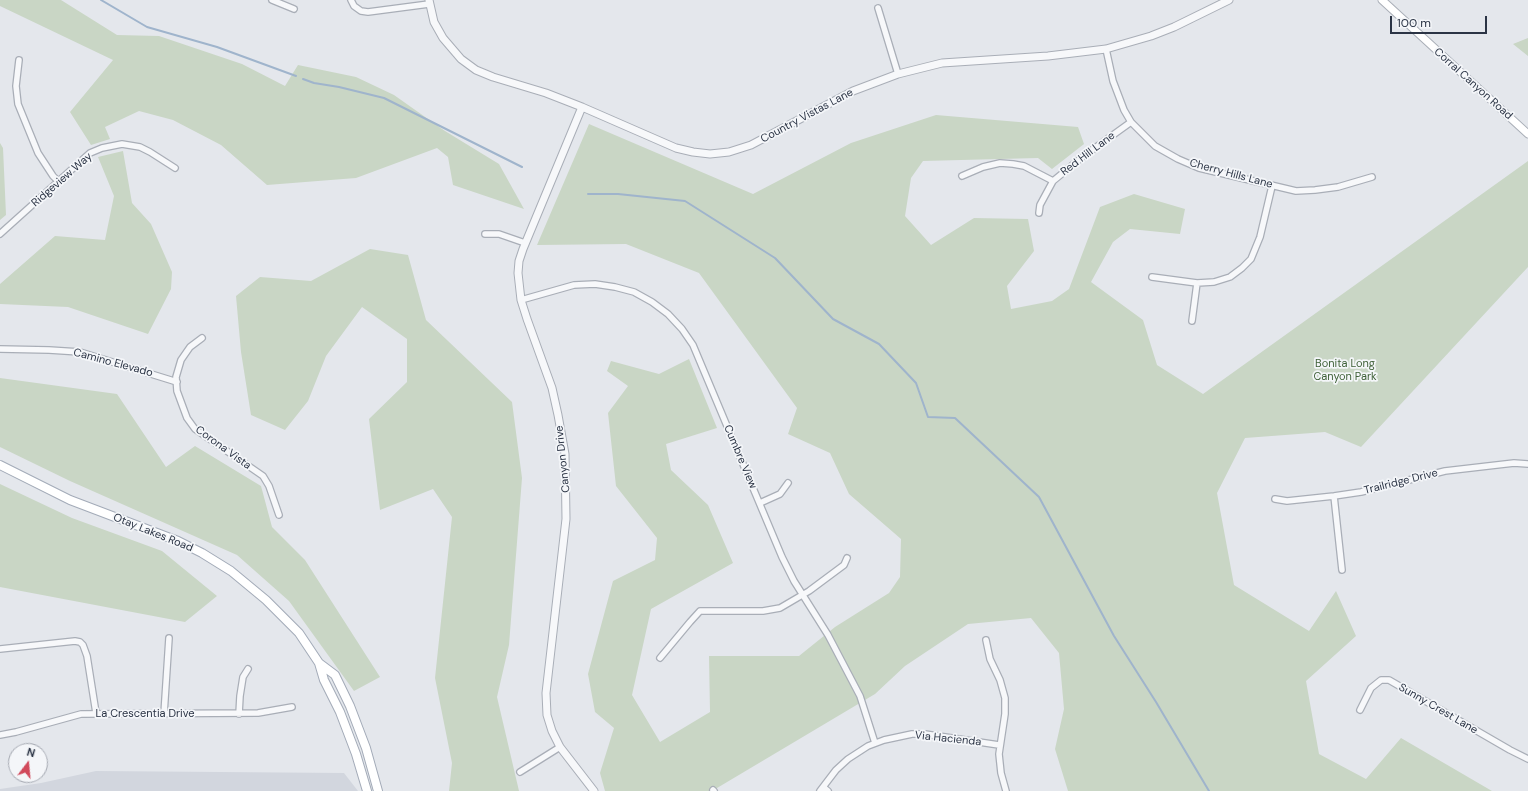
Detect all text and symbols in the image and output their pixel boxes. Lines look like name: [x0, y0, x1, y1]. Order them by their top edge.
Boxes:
scale bar: [1392, 8, 1489, 34]
text: 100 m: [1397, 15, 1431, 31]
street label: Corral Canyon Road: [1431, 45, 1515, 123]
street label: Country Vistas Lane: [759, 86, 855, 146]
street label: Red Hill Lane: [1058, 129, 1118, 179]
street label: Ridgeview Way: [29, 150, 95, 210]
street label: Cherry Hills Lane: [1188, 157, 1274, 191]
street label: Camino Elevado: [72, 346, 154, 380]
park label: Bonita Long Canyon Park: [1313, 357, 1377, 383]
street label: Corona Vista: [193, 423, 253, 473]
street label: Cumbre View: [721, 423, 759, 491]
street label: Canyon Drive: [553, 425, 573, 493]
street label: Trailridge Drive: [1363, 466, 1439, 498]
street label: Otay Lakes Road: [111, 511, 195, 555]
street label: Sunny Crest Lane: [1396, 681, 1480, 737]
street label: La Crescentia Drive: [96, 707, 194, 721]
street label: Via Hacienda: [914, 729, 982, 749]
north arrow: [8, 743, 48, 783]
text: N: [25, 745, 37, 760]

